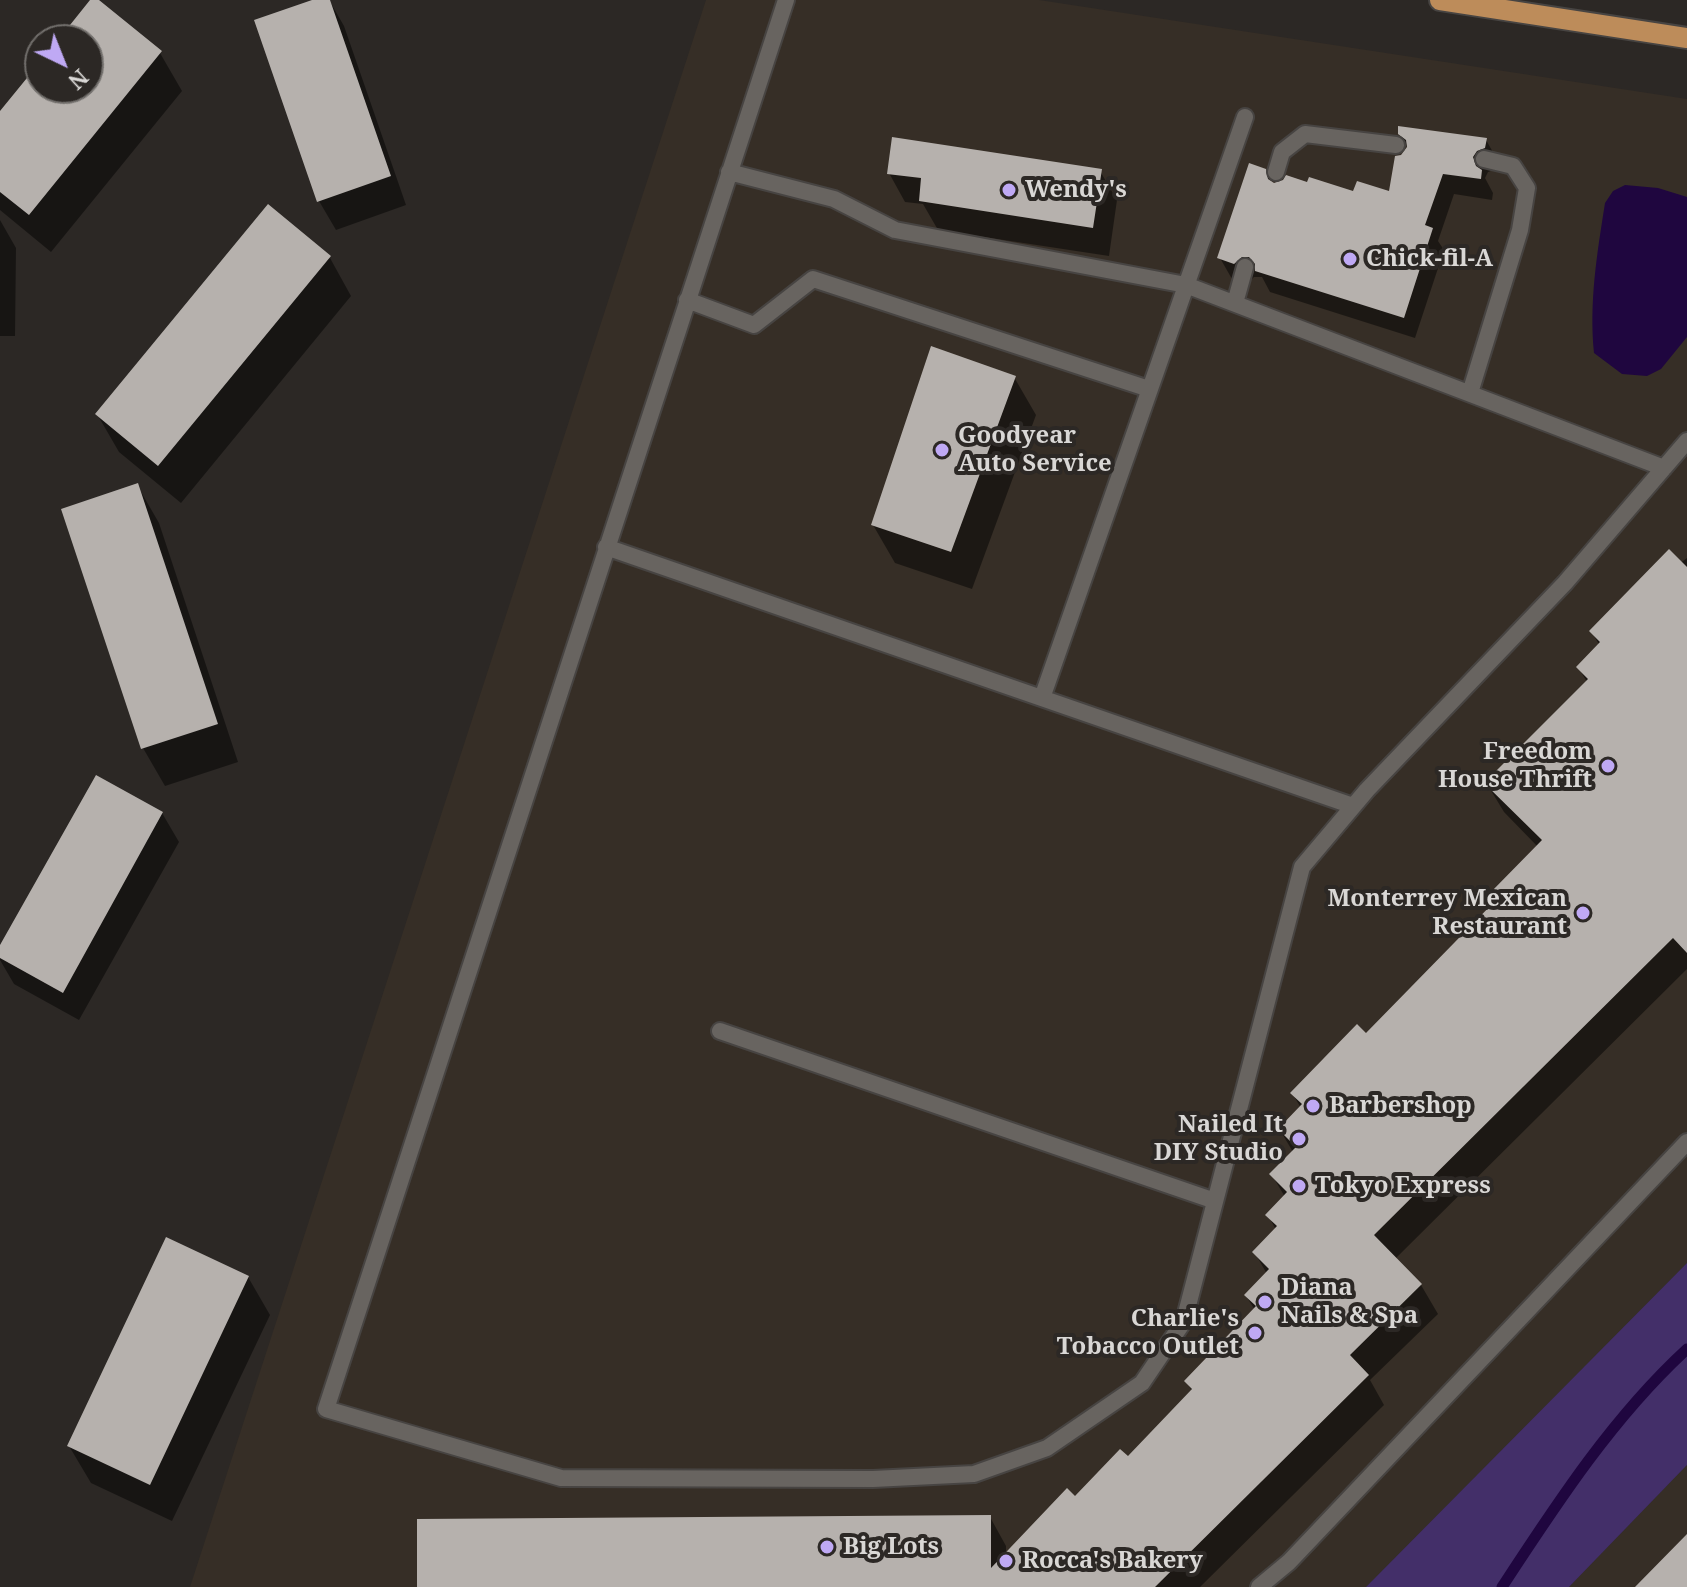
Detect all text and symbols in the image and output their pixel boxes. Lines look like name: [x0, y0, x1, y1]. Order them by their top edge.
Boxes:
north arrow: [24, 24, 104, 104]
text: N: [62, 63, 96, 97]
place label: Wendy's: [1025, 176, 1127, 204]
marker: Wendy's: [1000, 181, 1018, 199]
place label: Chick-fil-A: [1366, 245, 1493, 273]
marker: Chick-fil-A: [1341, 250, 1359, 268]
place label: Goodyear Auto Service: [958, 422, 1112, 478]
marker: Goodyear Auto Service: [933, 441, 951, 459]
place label: Freedom House Thrift: [1438, 738, 1592, 794]
marker: Freedom House Thrift: [1599, 757, 1617, 775]
place label: Monterrey Mexican Restaurant: [1327, 885, 1567, 941]
marker: Monterrey Mexican Restaurant: [1574, 904, 1592, 922]
place label: Barbershop: [1329, 1092, 1472, 1120]
marker: Barbershop: [1304, 1097, 1322, 1115]
place label: Nailed It DIY Studio: [1154, 1111, 1283, 1167]
marker: Nailed It DIY Studio: [1290, 1130, 1308, 1148]
place label: Tokyo Express: [1315, 1172, 1491, 1200]
marker: Tokyo Express: [1290, 1177, 1308, 1195]
place label: Diana Nails & Spa: [1281, 1274, 1418, 1330]
marker: Diana Nails & Spa: [1256, 1293, 1274, 1311]
place label: Charlie's Tobacco Outlet: [1057, 1305, 1239, 1361]
marker: Charlie's Tobacco Outlet: [1246, 1324, 1264, 1342]
place label: Big Lots: [843, 1533, 939, 1561]
marker: Big Lots: [818, 1538, 836, 1556]
place label: Rocca's Bakery: [1022, 1547, 1203, 1575]
marker: Rocca's Bakery: [997, 1552, 1015, 1570]

